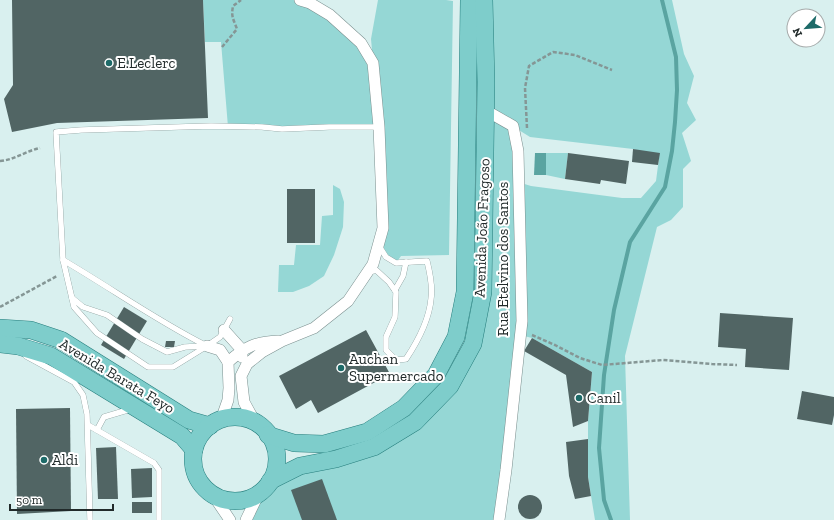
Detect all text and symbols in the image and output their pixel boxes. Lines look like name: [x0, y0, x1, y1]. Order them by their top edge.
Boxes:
north arrow: [786, 8, 826, 48]
text: N: [790, 25, 805, 39]
place label: E.Leclerc: [117, 54, 175, 72]
marker: E.Leclerc: [104, 58, 114, 68]
street label: Avenida João Fragoso: [471, 158, 493, 298]
street label: Rua Etelvino dos Santos: [494, 182, 512, 336]
street label: Avenida Barata Feyo: [56, 334, 178, 418]
place label: Auchan Supermercado: [349, 350, 444, 385]
marker: Auchan Supermercado: [336, 363, 346, 373]
place label: Canil: [587, 389, 621, 407]
marker: Canil: [574, 393, 584, 403]
place label: Aldi: [52, 451, 78, 469]
marker: Aldi: [39, 455, 49, 465]
scale bar: [10, 486, 113, 512]
text: 50 m: [16, 493, 43, 507]

